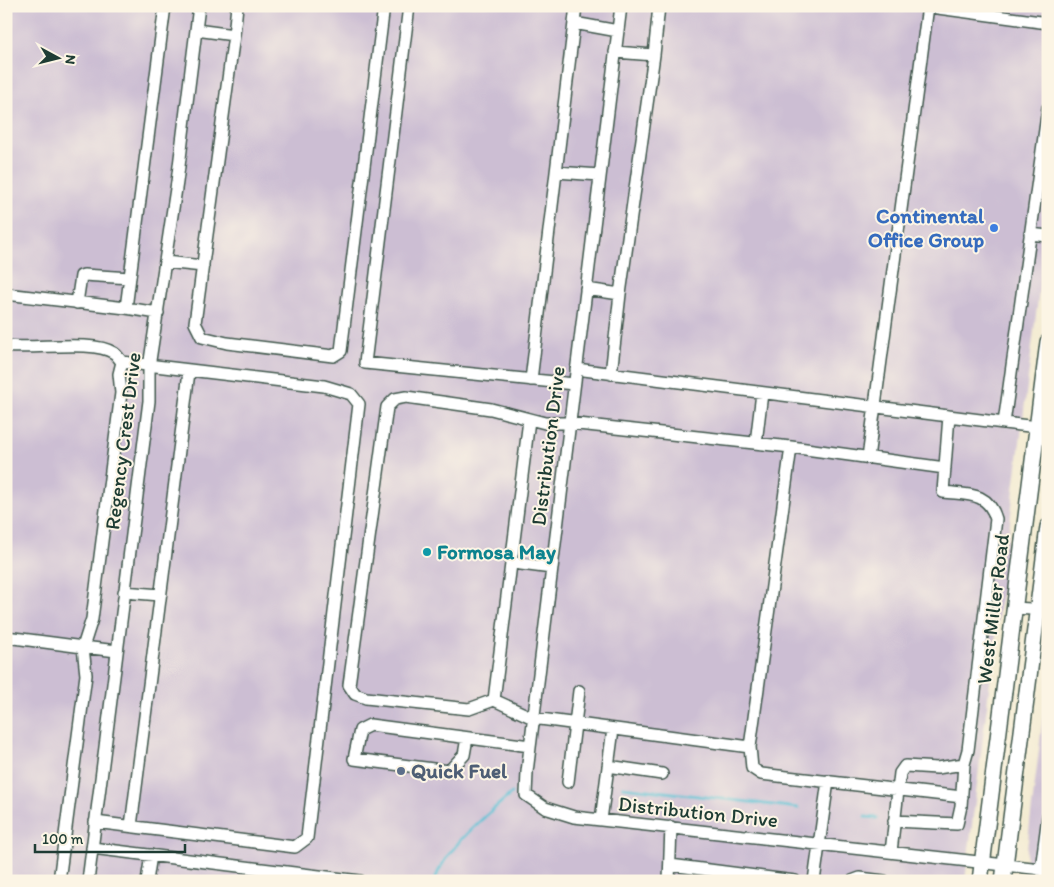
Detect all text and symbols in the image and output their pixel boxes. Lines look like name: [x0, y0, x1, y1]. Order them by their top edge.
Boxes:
north arrow: [32, 32, 82, 82]
text: N: [61, 54, 79, 65]
place label: Continental Office Group: [868, 203, 985, 253]
marker: Continental Office Group: [988, 222, 1000, 234]
street label: Regency Crest Drive: [99, 351, 146, 531]
street label: Distribution Drive: [525, 365, 570, 527]
street label: West Miller Road: [971, 532, 1014, 686]
place label: Formosa May: [437, 539, 556, 565]
marker: Formosa May: [421, 546, 433, 558]
place label: Quick Fuel: [411, 758, 508, 783]
marker: Quick Fuel: [395, 765, 407, 777]
street label: Distribution Drive: [617, 791, 779, 832]
scale bar: [35, 822, 185, 854]
text: 100 m: [42, 830, 84, 848]

